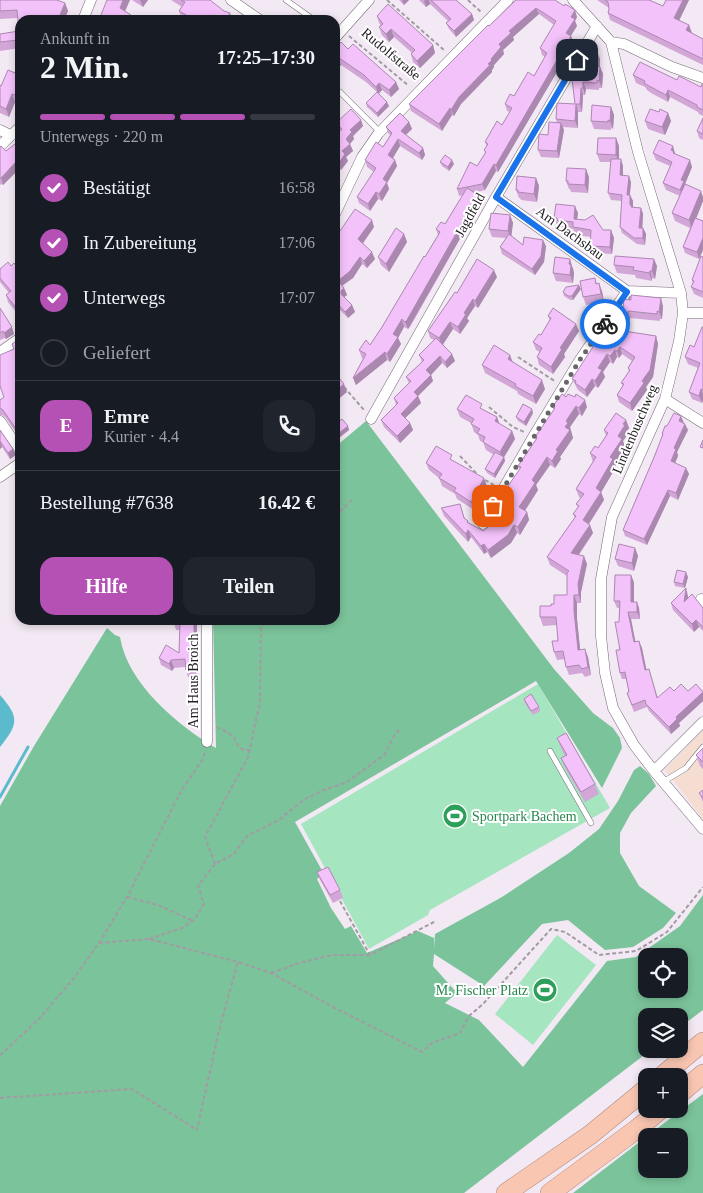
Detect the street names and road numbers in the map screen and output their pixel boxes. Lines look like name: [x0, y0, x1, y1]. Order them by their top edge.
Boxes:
street label: Rudolfstraße: [358, 25, 424, 83]
street label: Jagdfeld: [452, 191, 488, 239]
street label: Am Dachsbau: [533, 204, 607, 262]
street label: Lindenbuschweg: [609, 382, 661, 476]
street label: Am Haus Broich: [186, 634, 201, 728]

